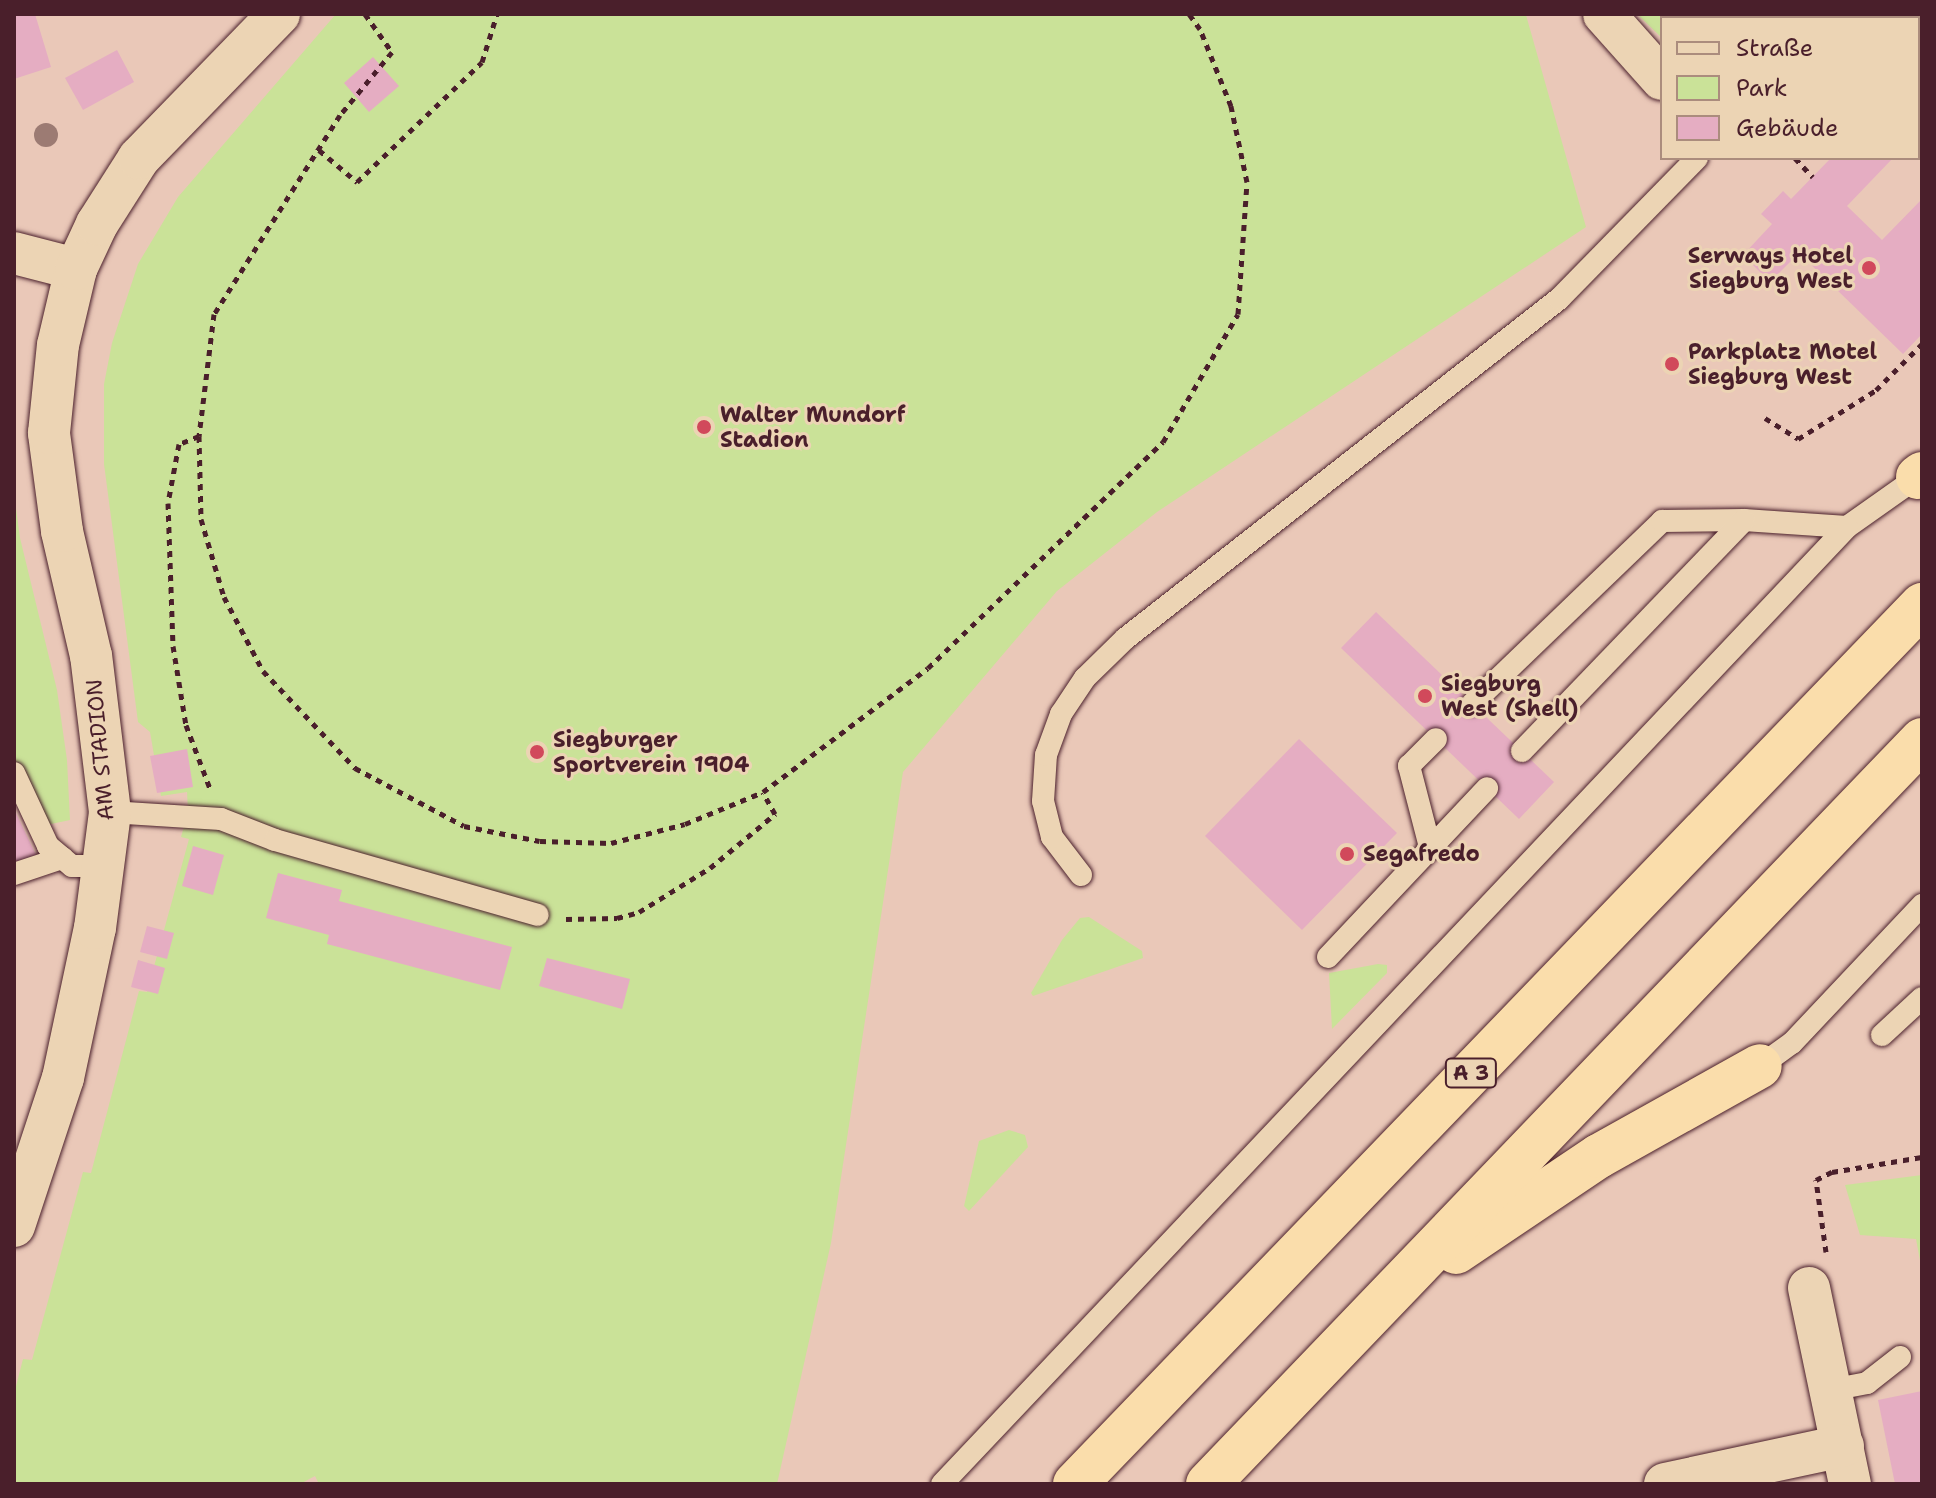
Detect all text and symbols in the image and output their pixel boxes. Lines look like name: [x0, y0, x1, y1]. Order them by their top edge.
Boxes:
legend: [1660, 16, 1920, 160]
text: Straße: [1736, 32, 1813, 64]
text: Park: [1736, 72, 1788, 104]
text: Gebäude: [1736, 112, 1838, 144]
place label: Serways Hotel Siegburg West: [1688, 242, 1853, 294]
marker: Serways Hotel Siegburg West: [1860, 259, 1878, 277]
place label: Parkplatz Motel Siegburg West: [1688, 338, 1877, 390]
marker: Parkplatz Motel Siegburg West: [1663, 355, 1681, 373]
place label: Walter Mundorf Stadion: [720, 401, 906, 452]
marker: Walter Mundorf Stadion: [695, 418, 713, 436]
place label: Siegburg West (Shell): [1441, 670, 1579, 722]
street label: AM STADION: [81, 678, 119, 822]
marker: Siegburg West (Shell): [1416, 687, 1434, 705]
place label: Siegburger Sportverein 1904: [553, 726, 749, 778]
marker: Siegburger Sportverein 1904: [528, 743, 546, 761]
place label: Segafredo: [1363, 841, 1480, 867]
marker: Segafredo: [1338, 845, 1356, 863]
road number: A 3: [1443, 1057, 1499, 1089]

